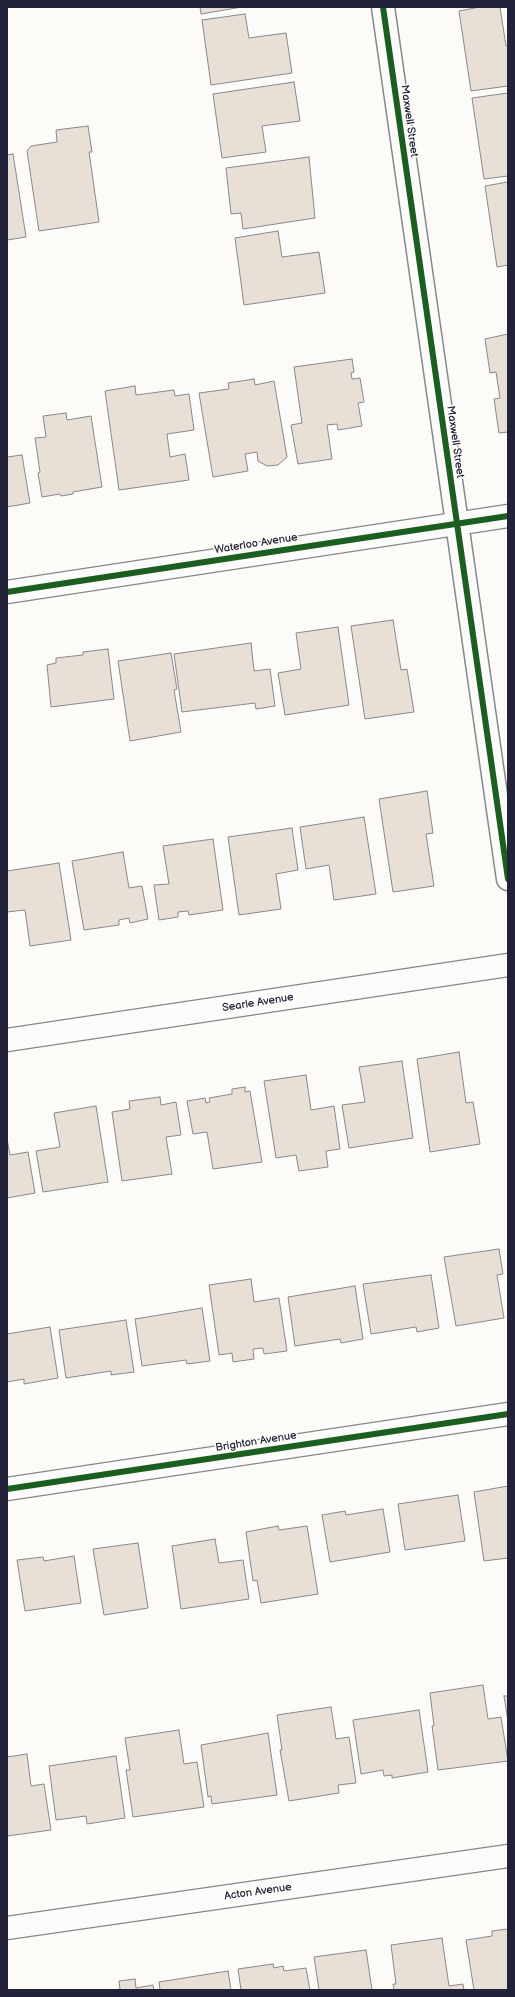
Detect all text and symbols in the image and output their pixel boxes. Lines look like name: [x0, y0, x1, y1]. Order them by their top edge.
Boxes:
street label: Maxwell Street: [397, 84, 421, 158]
street label: Maxwell Street: [443, 405, 467, 479]
street label: Waterloo Avenue: [214, 531, 298, 557]
street label: Searle Avenue: [221, 991, 295, 1015]
street label: Brighton Avenue: [215, 1429, 297, 1455]
street label: Acton Avenue: [224, 1881, 292, 1903]

